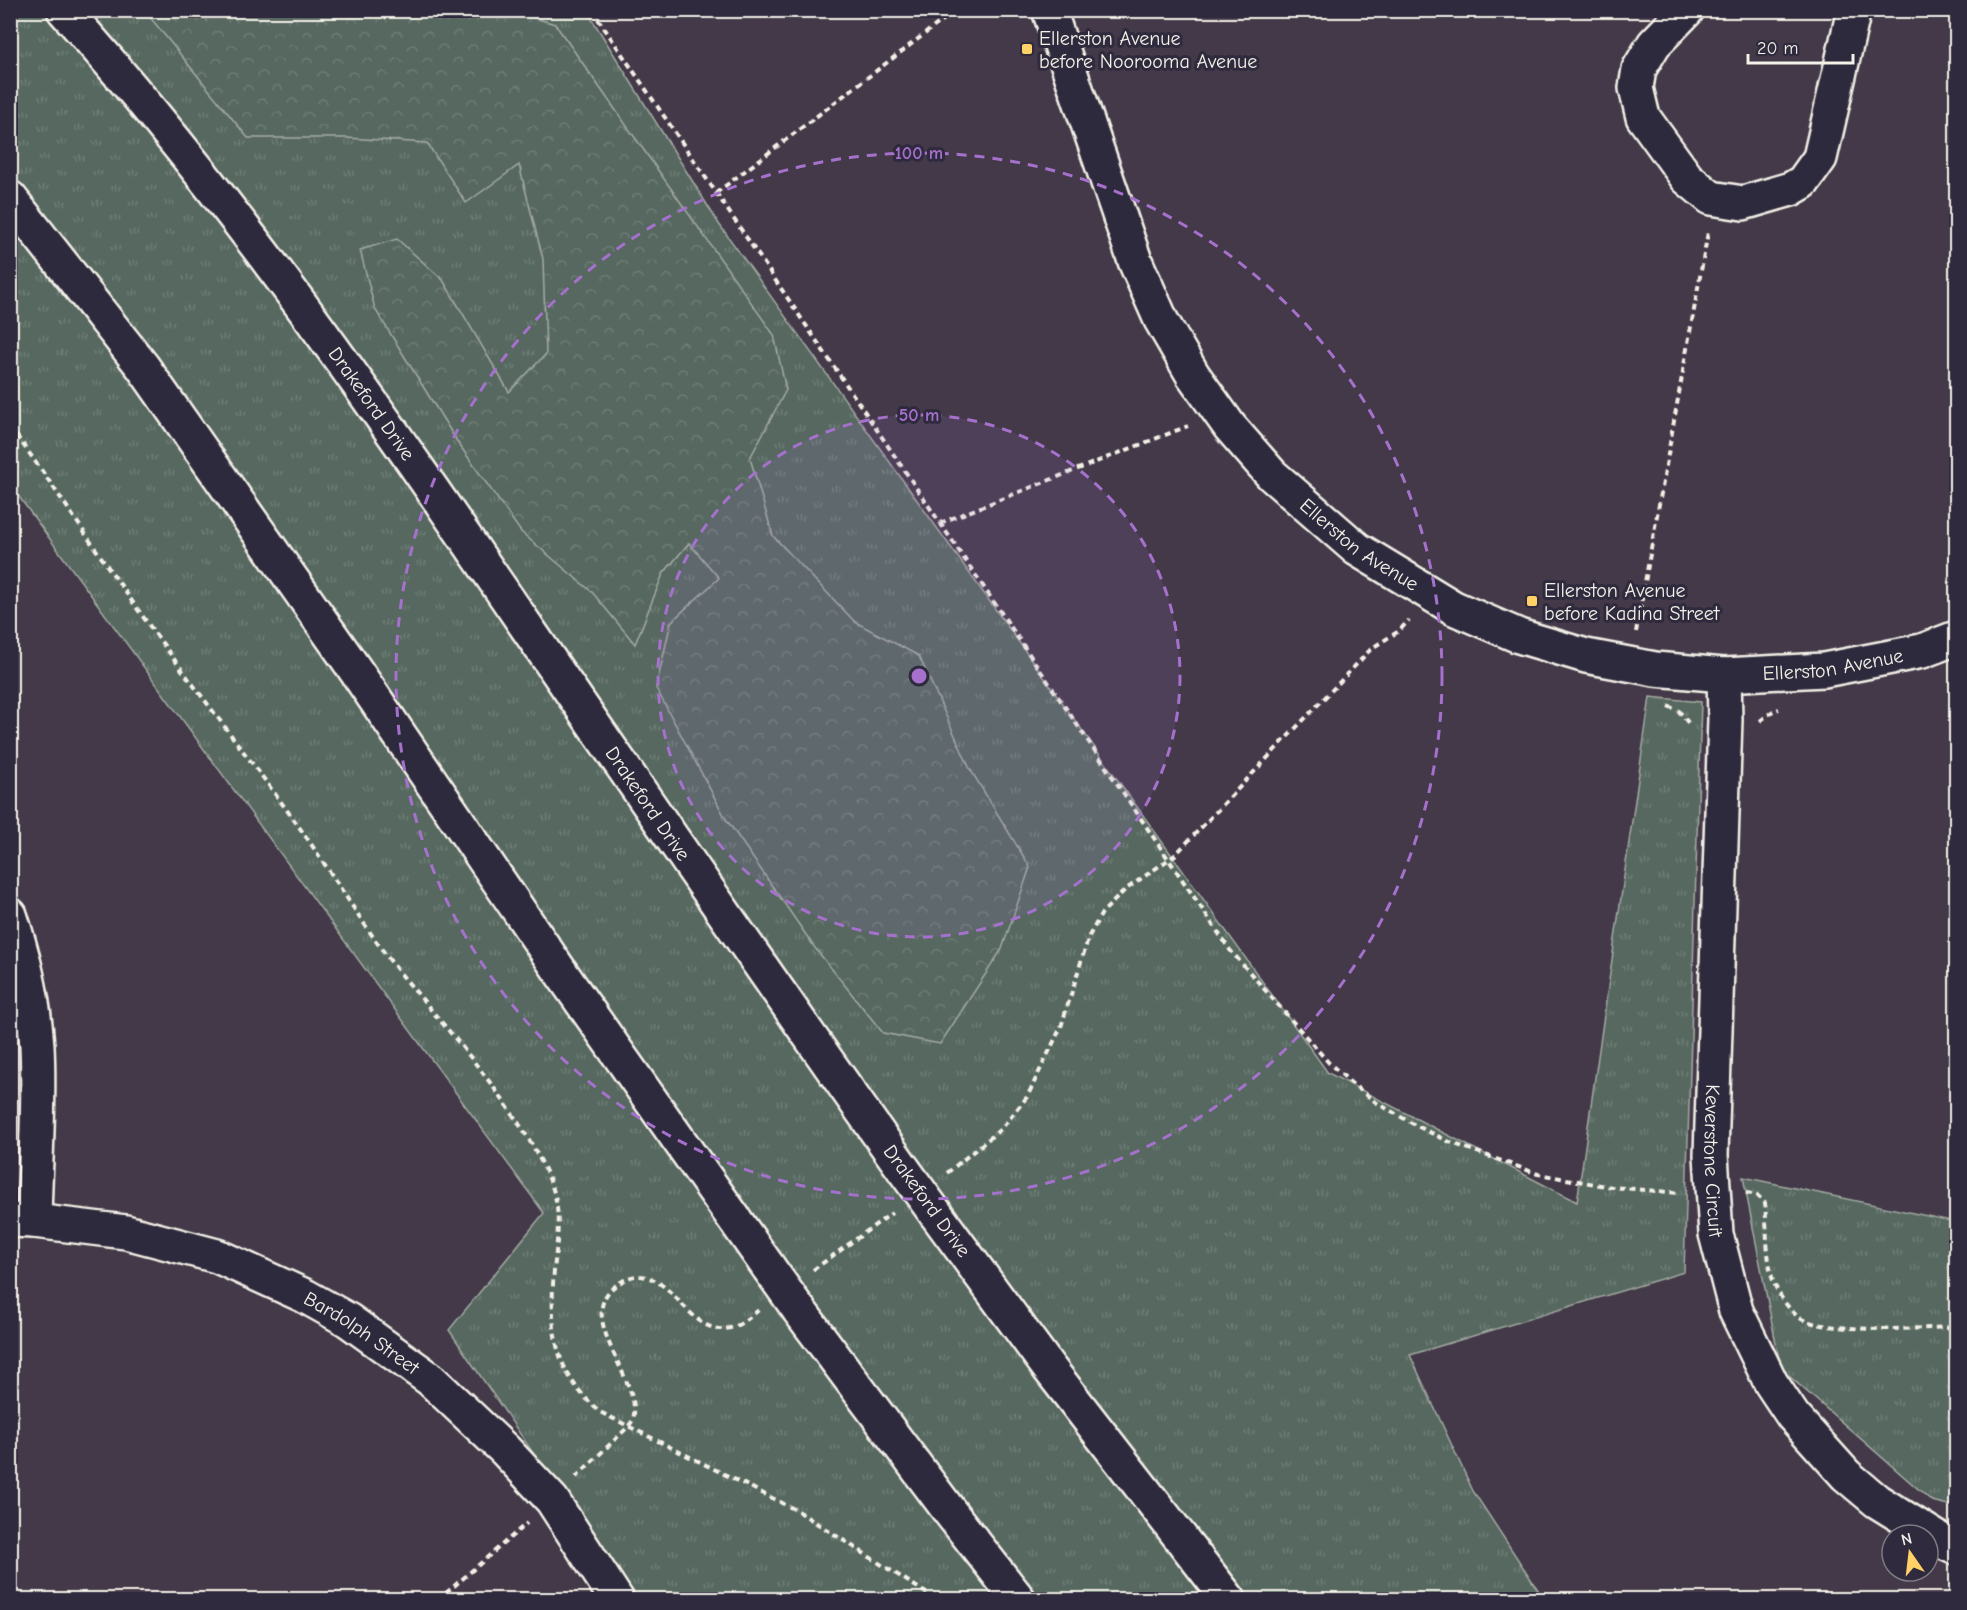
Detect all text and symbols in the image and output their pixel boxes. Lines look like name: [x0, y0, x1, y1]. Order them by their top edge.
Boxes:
place label: Ellerston Avenue before Noorooma Avenue: [1039, 27, 1257, 73]
scale bar: [1748, 27, 1853, 65]
text: 20 m: [1757, 38, 1798, 59]
marker: Ellerston Avenue before Noorooma Avenue: [1020, 42, 1034, 56]
text: 100 m: [895, 143, 943, 164]
street label: Drakeford Drive: [324, 343, 420, 465]
text: 50 m: [899, 405, 939, 426]
street label: Ellerston Avenue: [1296, 493, 1423, 595]
place label: Ellerston Avenue before Kadina Street: [1544, 579, 1721, 625]
marker: Ellerston Avenue before Kadina Street: [1525, 594, 1539, 608]
street label: Ellerston Avenue: [1762, 643, 1905, 685]
centre of rings: [909, 666, 929, 686]
street label: Drakeford Drive: [601, 742, 695, 865]
street label: Keverstone Circuit: [1699, 1084, 1728, 1241]
street label: Drakeford Drive: [879, 1140, 975, 1262]
street label: Bardolph Street: [300, 1286, 425, 1380]
north arrow: [1880, 1523, 1940, 1583]
text: N: [1899, 1529, 1914, 1549]

